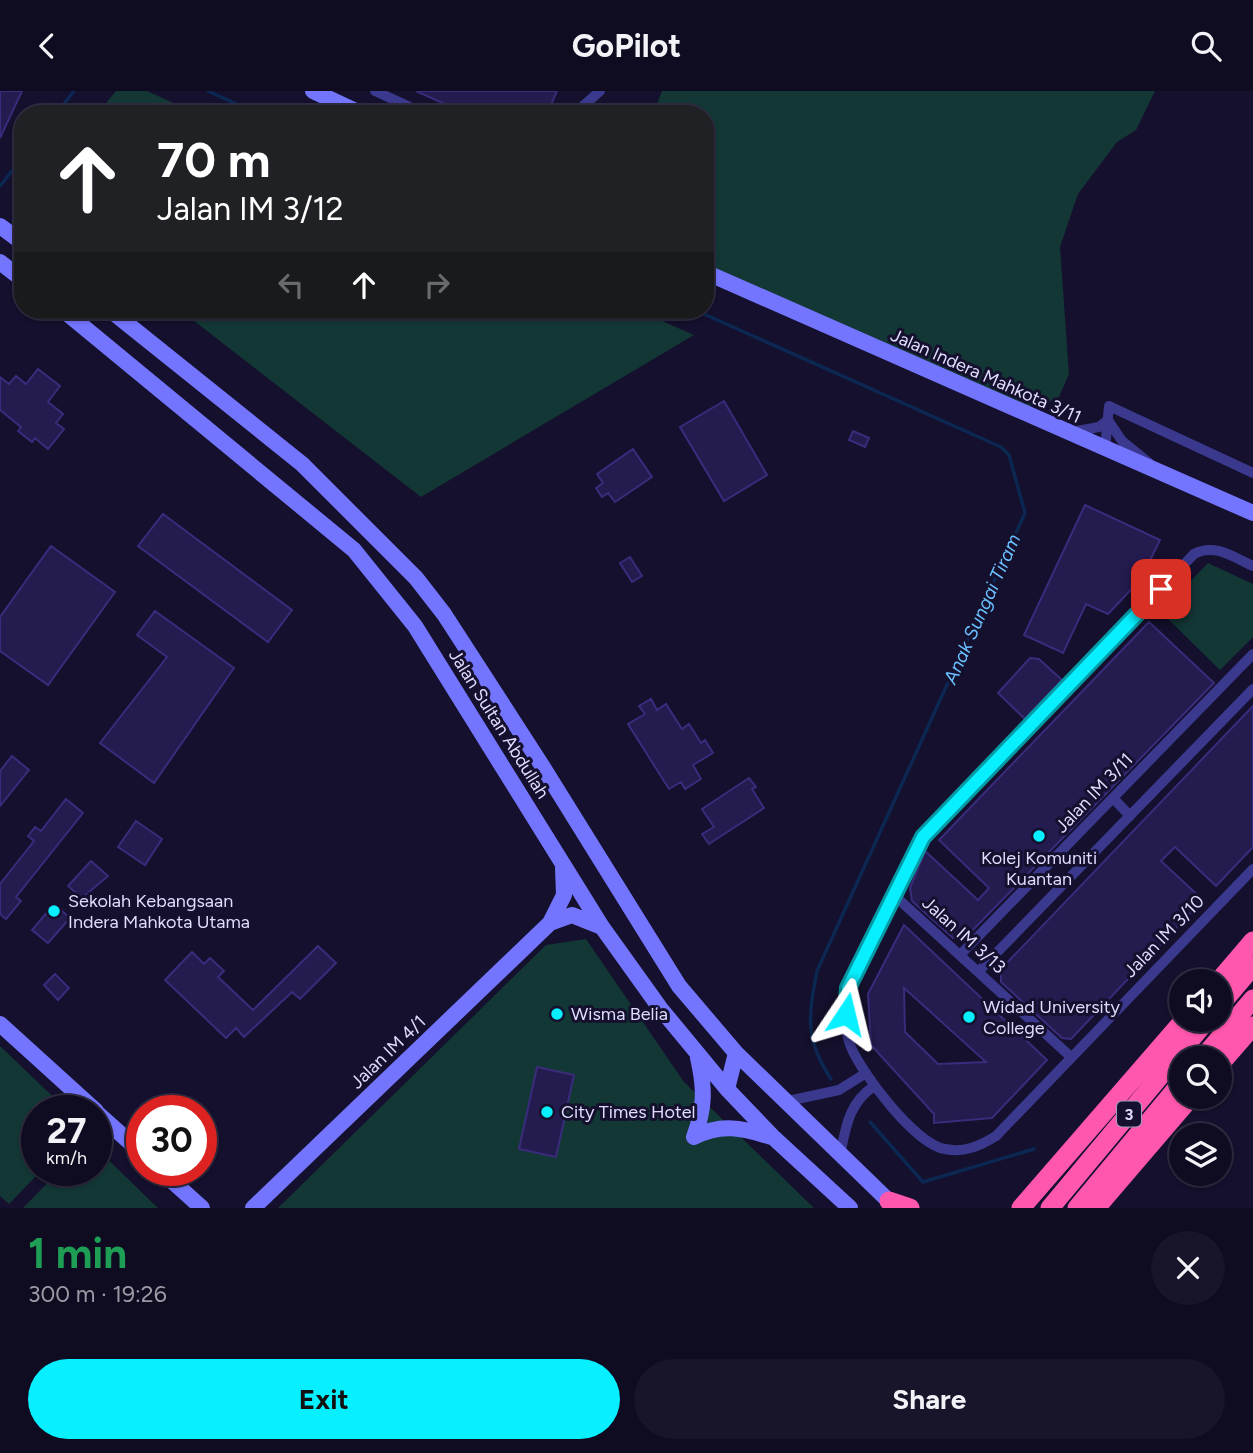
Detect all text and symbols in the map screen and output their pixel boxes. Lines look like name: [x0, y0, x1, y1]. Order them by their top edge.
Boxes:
icon: back: [28, 27, 66, 65]
text: GoPilot: [572, 27, 681, 65]
icon: search: [1187, 27, 1225, 65]
text: 70 m: [157, 130, 270, 189]
icon: ahead: [42, 133, 133, 224]
text: Jalan IM 3/12: [157, 190, 344, 228]
icon: left: [272, 266, 310, 304]
icon: ahead: [345, 266, 383, 304]
icon: right: [418, 266, 456, 304]
street label: Jalan Indera Mahkota 3/11: [887, 324, 1085, 428]
water label: Anak Sungai Tiram: [938, 531, 1025, 688]
pin: [1131, 559, 1191, 619]
icon: arrive: [1142, 570, 1180, 608]
street label: Jalan Sultan Abdullah: [444, 645, 554, 803]
street label: Jalan IM 3/11: [1051, 749, 1137, 837]
marker: Kolej Komuniti Kuantan: [1031, 828, 1047, 844]
place label: Kolej Komuniti Kuantan: [981, 847, 1097, 890]
place label: Sekolah Kebangsaan Indera Mahkota Utama: [68, 890, 250, 933]
street label: Jalan IM 3/10: [1119, 890, 1209, 982]
street label: Jalan IM 3/13: [918, 892, 1010, 978]
marker: Sekolah Kebangsaan Indera Mahkota Utama: [46, 903, 62, 919]
map controls: [1169, 969, 1232, 1186]
button: sound: [1169, 969, 1232, 1032]
position arrow: [809, 977, 883, 1051]
place label: Widad University College: [983, 996, 1121, 1039]
place label: Wisma Belia: [571, 1003, 668, 1025]
marker: Wisma Belia: [549, 1006, 565, 1022]
marker: Widad University College: [961, 1009, 977, 1025]
street label: Jalan IM 4/1: [346, 1011, 430, 1093]
button: search: [1169, 1046, 1232, 1109]
speed limit sign: 30: [126, 1095, 217, 1186]
place label: City Times Hotel: [561, 1101, 695, 1123]
road number: 3: [1117, 1101, 1141, 1127]
marker: City Times Hotel: [539, 1104, 555, 1120]
text: 27: [47, 1110, 86, 1152]
button: layers: [1169, 1123, 1232, 1186]
text: km/h: [46, 1147, 87, 1169]
text: 1 min: [28, 1228, 127, 1279]
button: close: [1151, 1231, 1225, 1305]
text: 300 m · 19:26: [28, 1280, 167, 1308]
button: Exit: [28, 1359, 620, 1439]
button: Share: [634, 1359, 1225, 1439]

